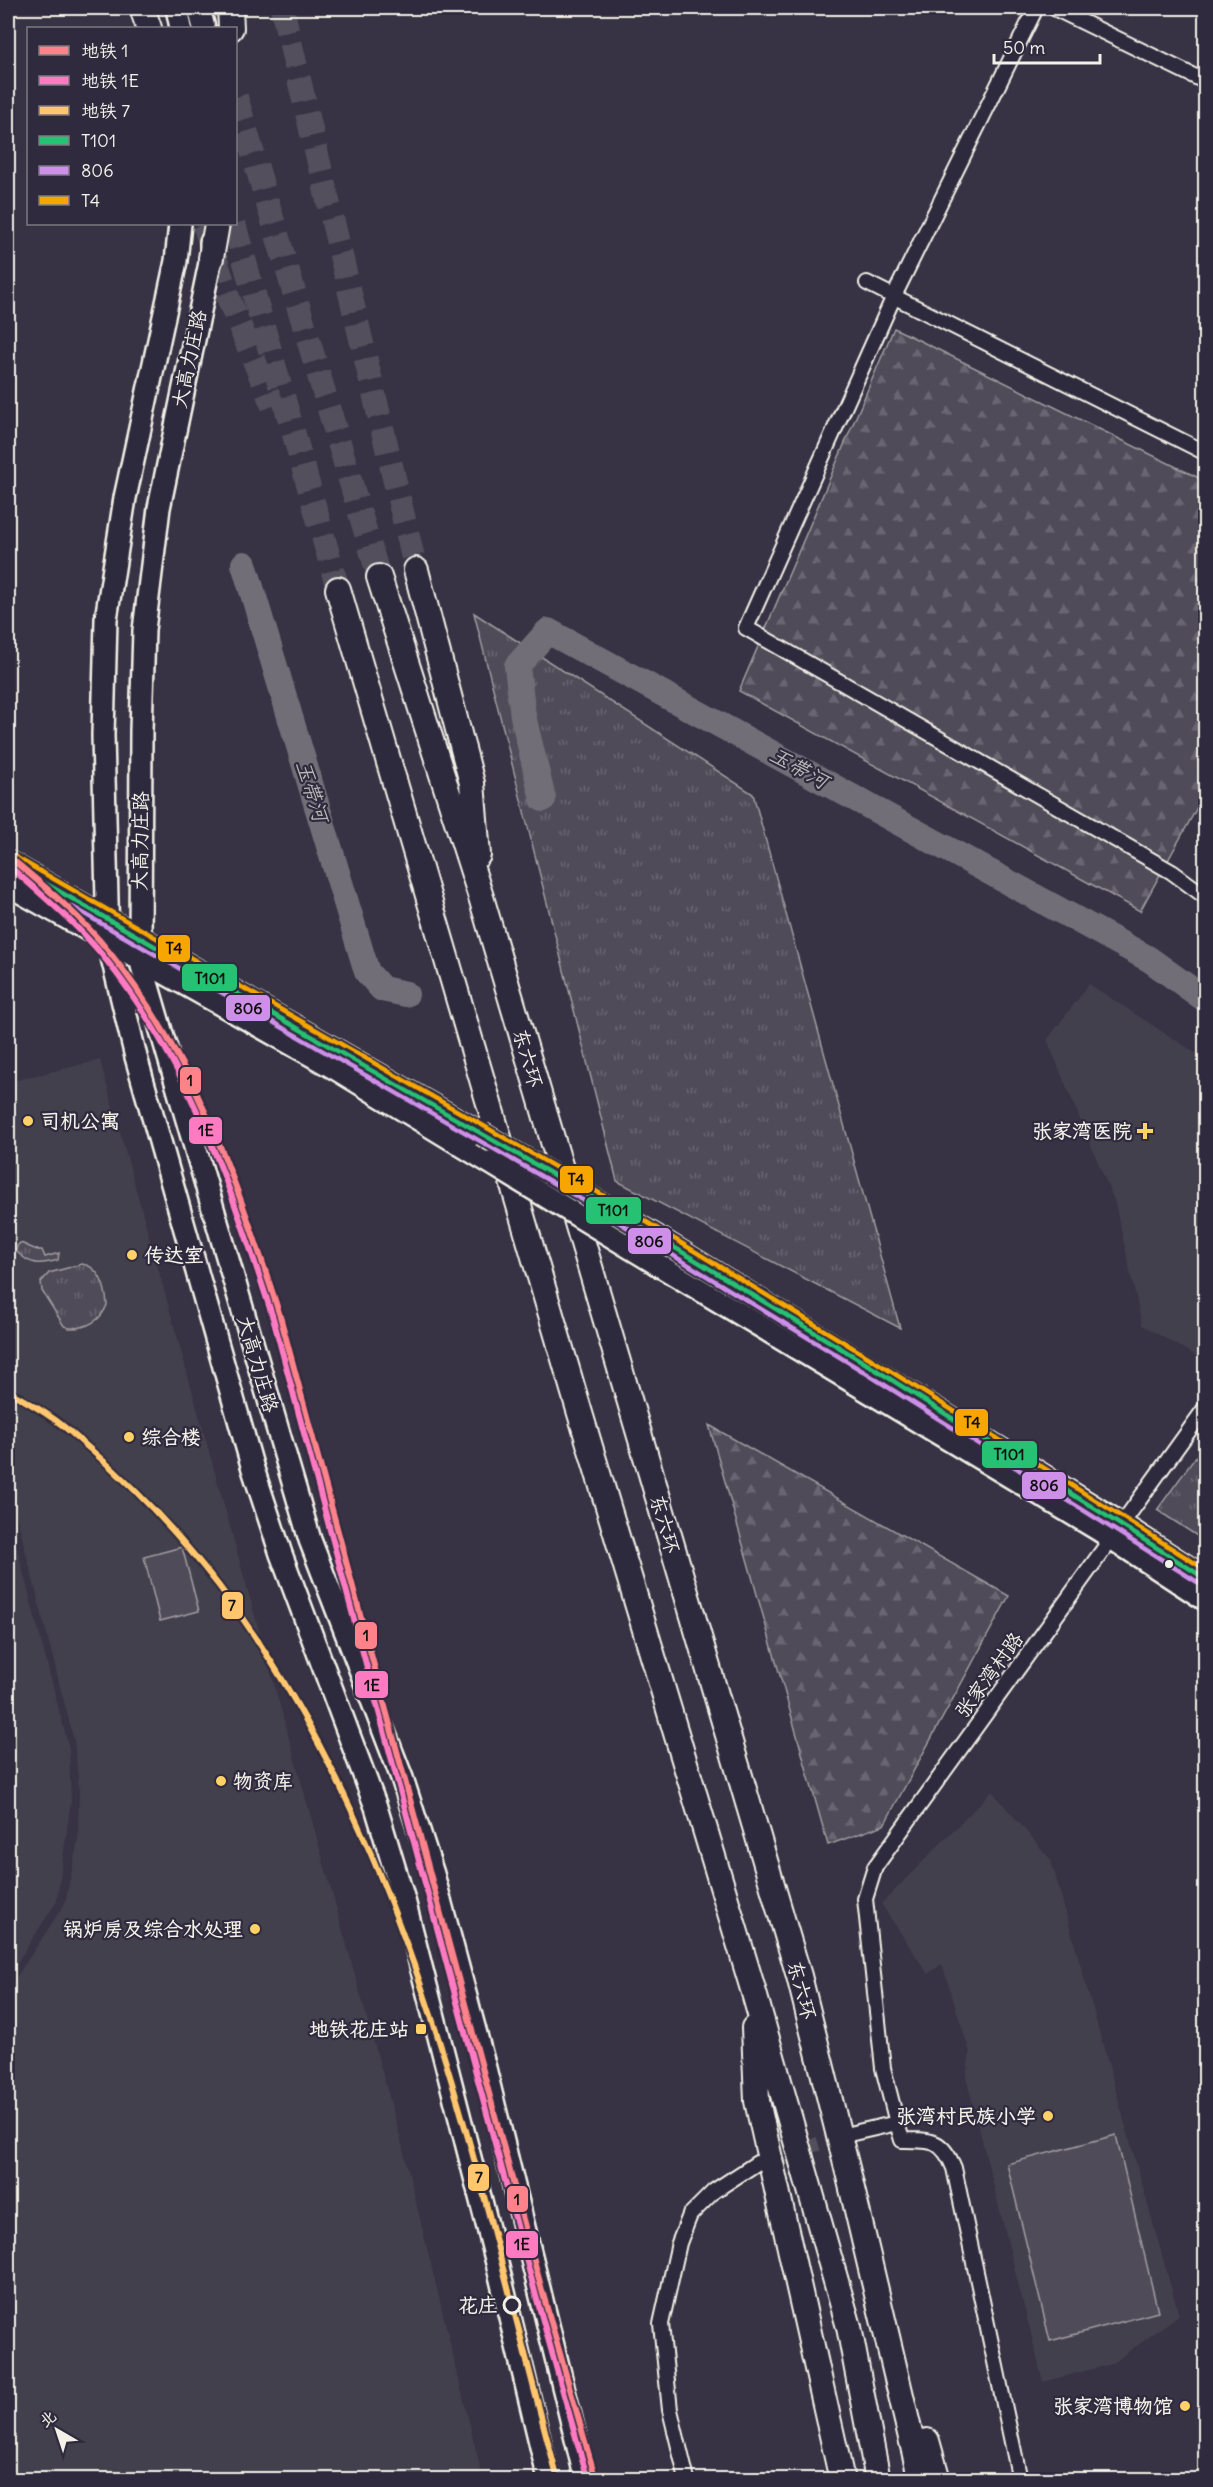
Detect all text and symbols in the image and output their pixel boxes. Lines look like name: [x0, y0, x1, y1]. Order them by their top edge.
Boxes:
legend: [27, 27, 237, 225]
scale bar: [994, 27, 1100, 65]
text: 50 m: [1003, 36, 1045, 59]
text: 地铁 1: [81, 39, 128, 62]
text: 地铁 1E: [81, 69, 139, 92]
text: 地铁 7: [81, 99, 130, 122]
text: T101: [81, 129, 116, 152]
text: 806: [81, 159, 114, 182]
text: T4: [81, 189, 100, 212]
street label: 大高力庄路: [166, 306, 211, 410]
water label: 玉带河: [765, 740, 836, 796]
water label: 玉带河: [290, 757, 335, 828]
street label: 大高力庄路: [126, 790, 153, 891]
line badge: T4: [157, 934, 191, 963]
text: T4: [165, 938, 183, 958]
line badge: T101: [181, 963, 238, 992]
text: T101: [194, 968, 226, 988]
line badge: 806: [225, 994, 271, 1022]
text: 806: [234, 998, 262, 1018]
street label: 东六环: [508, 1026, 549, 1090]
line badge: 1: [179, 1066, 202, 1095]
text: 1: [187, 1070, 193, 1090]
place label: 司机公寓: [40, 1108, 120, 1133]
marker: 司机公寓: [21, 1114, 35, 1128]
line badge: 1E: [188, 1116, 223, 1145]
place label: 张家湾医院: [1032, 1118, 1132, 1143]
text: 1E: [198, 1120, 214, 1140]
marker: 张家湾医院: [1136, 1122, 1154, 1140]
line badge: T4: [559, 1165, 594, 1194]
text: T4: [567, 1169, 585, 1189]
line badge: T101: [585, 1196, 642, 1225]
text: T101: [597, 1200, 629, 1220]
line badge: 806: [627, 1227, 672, 1255]
text: 806: [635, 1231, 663, 1251]
place label: 传达室: [144, 1242, 204, 1267]
marker: 传达室: [125, 1248, 139, 1262]
street label: 大高力庄路: [233, 1312, 285, 1416]
line badge: T4: [954, 1408, 989, 1437]
text: T4: [963, 1412, 981, 1432]
place label: 综合楼: [141, 1424, 201, 1449]
marker: 综合楼: [122, 1430, 136, 1444]
line badge: T101: [981, 1440, 1038, 1469]
text: T101: [993, 1444, 1025, 1464]
line badge: 806: [1021, 1471, 1067, 1500]
text: 806: [1030, 1475, 1058, 1495]
street label: 东六环: [645, 1492, 686, 1556]
unlabelled marker: [1163, 1558, 1175, 1570]
line badge: 7: [221, 1591, 244, 1620]
text: 7: [228, 1595, 236, 1615]
line badge: 1: [354, 1621, 378, 1650]
text: 1: [363, 1625, 369, 1645]
street label: 张家湾村路: [949, 1626, 1029, 1723]
line badge: 1E: [354, 1670, 389, 1699]
text: 1E: [364, 1675, 380, 1695]
place label: 物资库: [233, 1768, 293, 1793]
marker: 物资库: [214, 1774, 228, 1788]
place label: 锅炉房及综合水处理: [63, 1916, 243, 1941]
marker: 锅炉房及综合水处理: [248, 1922, 262, 1936]
street label: 东六环: [783, 1958, 822, 2022]
place label: 地铁花庄站: [309, 2016, 409, 2041]
marker: 地铁花庄站: [414, 2022, 428, 2036]
place label: 张湾村民族小学: [896, 2103, 1036, 2128]
marker: 张湾村民族小学: [1041, 2109, 1055, 2123]
line badge: 7: [467, 2163, 490, 2192]
text: 7: [475, 2167, 483, 2187]
line badge: 1: [506, 2185, 529, 2213]
text: 1: [514, 2189, 520, 2209]
line badge: 1E: [505, 2230, 539, 2259]
text: 1E: [514, 2234, 530, 2254]
place label: 花庄: [458, 2292, 498, 2317]
marker: 花庄: [503, 2296, 521, 2314]
place label: 张家湾博物馆: [1053, 2393, 1173, 2418]
marker: 张家湾博物馆: [1178, 2399, 1192, 2413]
north arrow: [27, 2400, 87, 2460]
text: 北: [35, 2406, 60, 2431]

